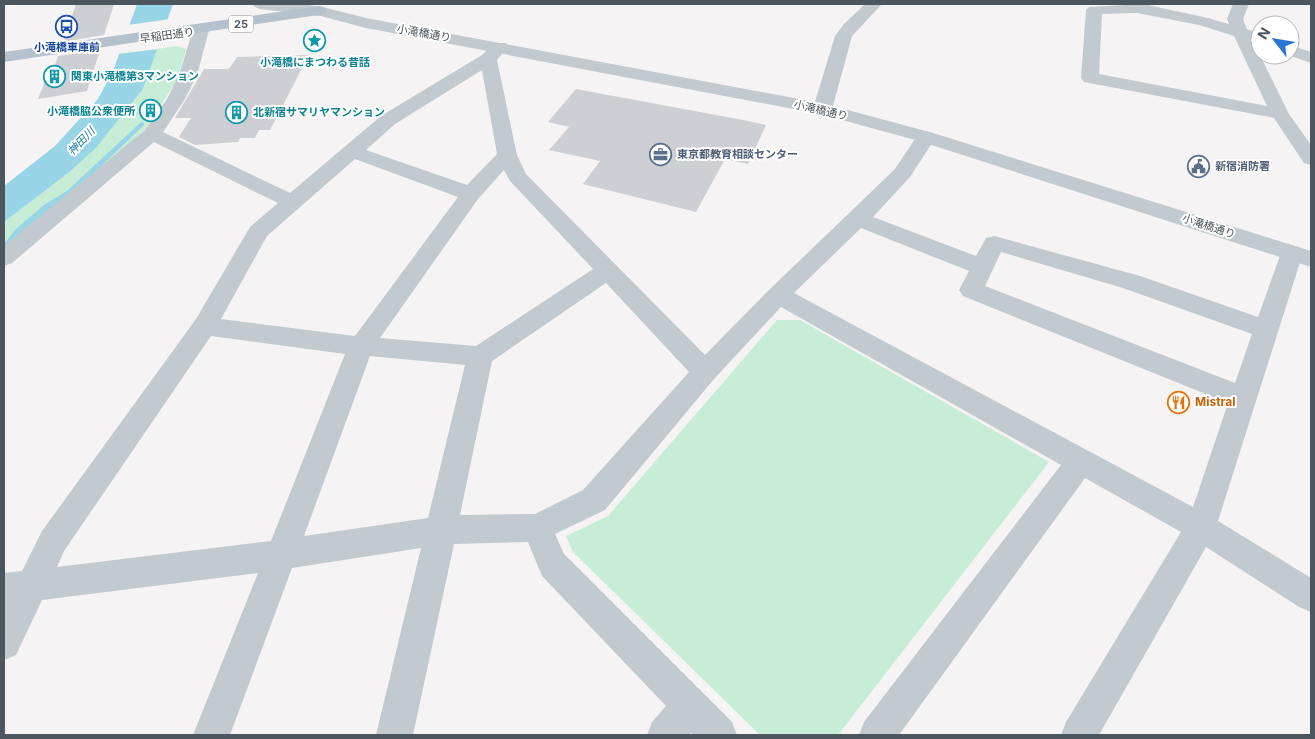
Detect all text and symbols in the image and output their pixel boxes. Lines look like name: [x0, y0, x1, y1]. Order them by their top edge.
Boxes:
bus stop icon: 小滝橋車庫前: [55, 14, 79, 38]
road number: 25: [228, 15, 254, 32]
north arrow: [1250, 15, 1300, 65]
street label: 小滝橋通り: [396, 21, 452, 45]
street label: 早稲田通り: [139, 24, 195, 46]
text: N: [1253, 24, 1273, 42]
place icon: 小滝橋にまつわる昔話: [303, 29, 327, 53]
place label: 小滝橋車庫前: [34, 40, 100, 54]
place label: 小滝橋にまつわる昔話: [260, 55, 370, 69]
building icon: 関東小滝橋第3マンション: [43, 64, 67, 88]
place label: 関東小滝橋第3マンション: [71, 69, 199, 83]
street label: 小滝橋通り: [793, 97, 849, 123]
building icon: 小滝橋脇公衆便所: [139, 99, 163, 123]
building icon: 北新宿サマリヤマンション: [225, 100, 249, 124]
place label: 小滝橋脇公衆便所: [47, 104, 135, 118]
place label: 北新宿サマリヤマンション: [253, 105, 385, 119]
water label: 神田川: [65, 124, 98, 158]
office icon: 東京都教育相談センター: [649, 142, 673, 166]
place label: 東京都教育相談センター: [677, 147, 798, 161]
public building icon: 新宿消防署: [1187, 154, 1211, 178]
place label: 新宿消防署: [1215, 159, 1270, 173]
street label: 小滝橋通り: [1181, 211, 1237, 241]
restaurant icon: Mistral: [1167, 390, 1191, 414]
place label: Mistral: [1195, 394, 1236, 409]

